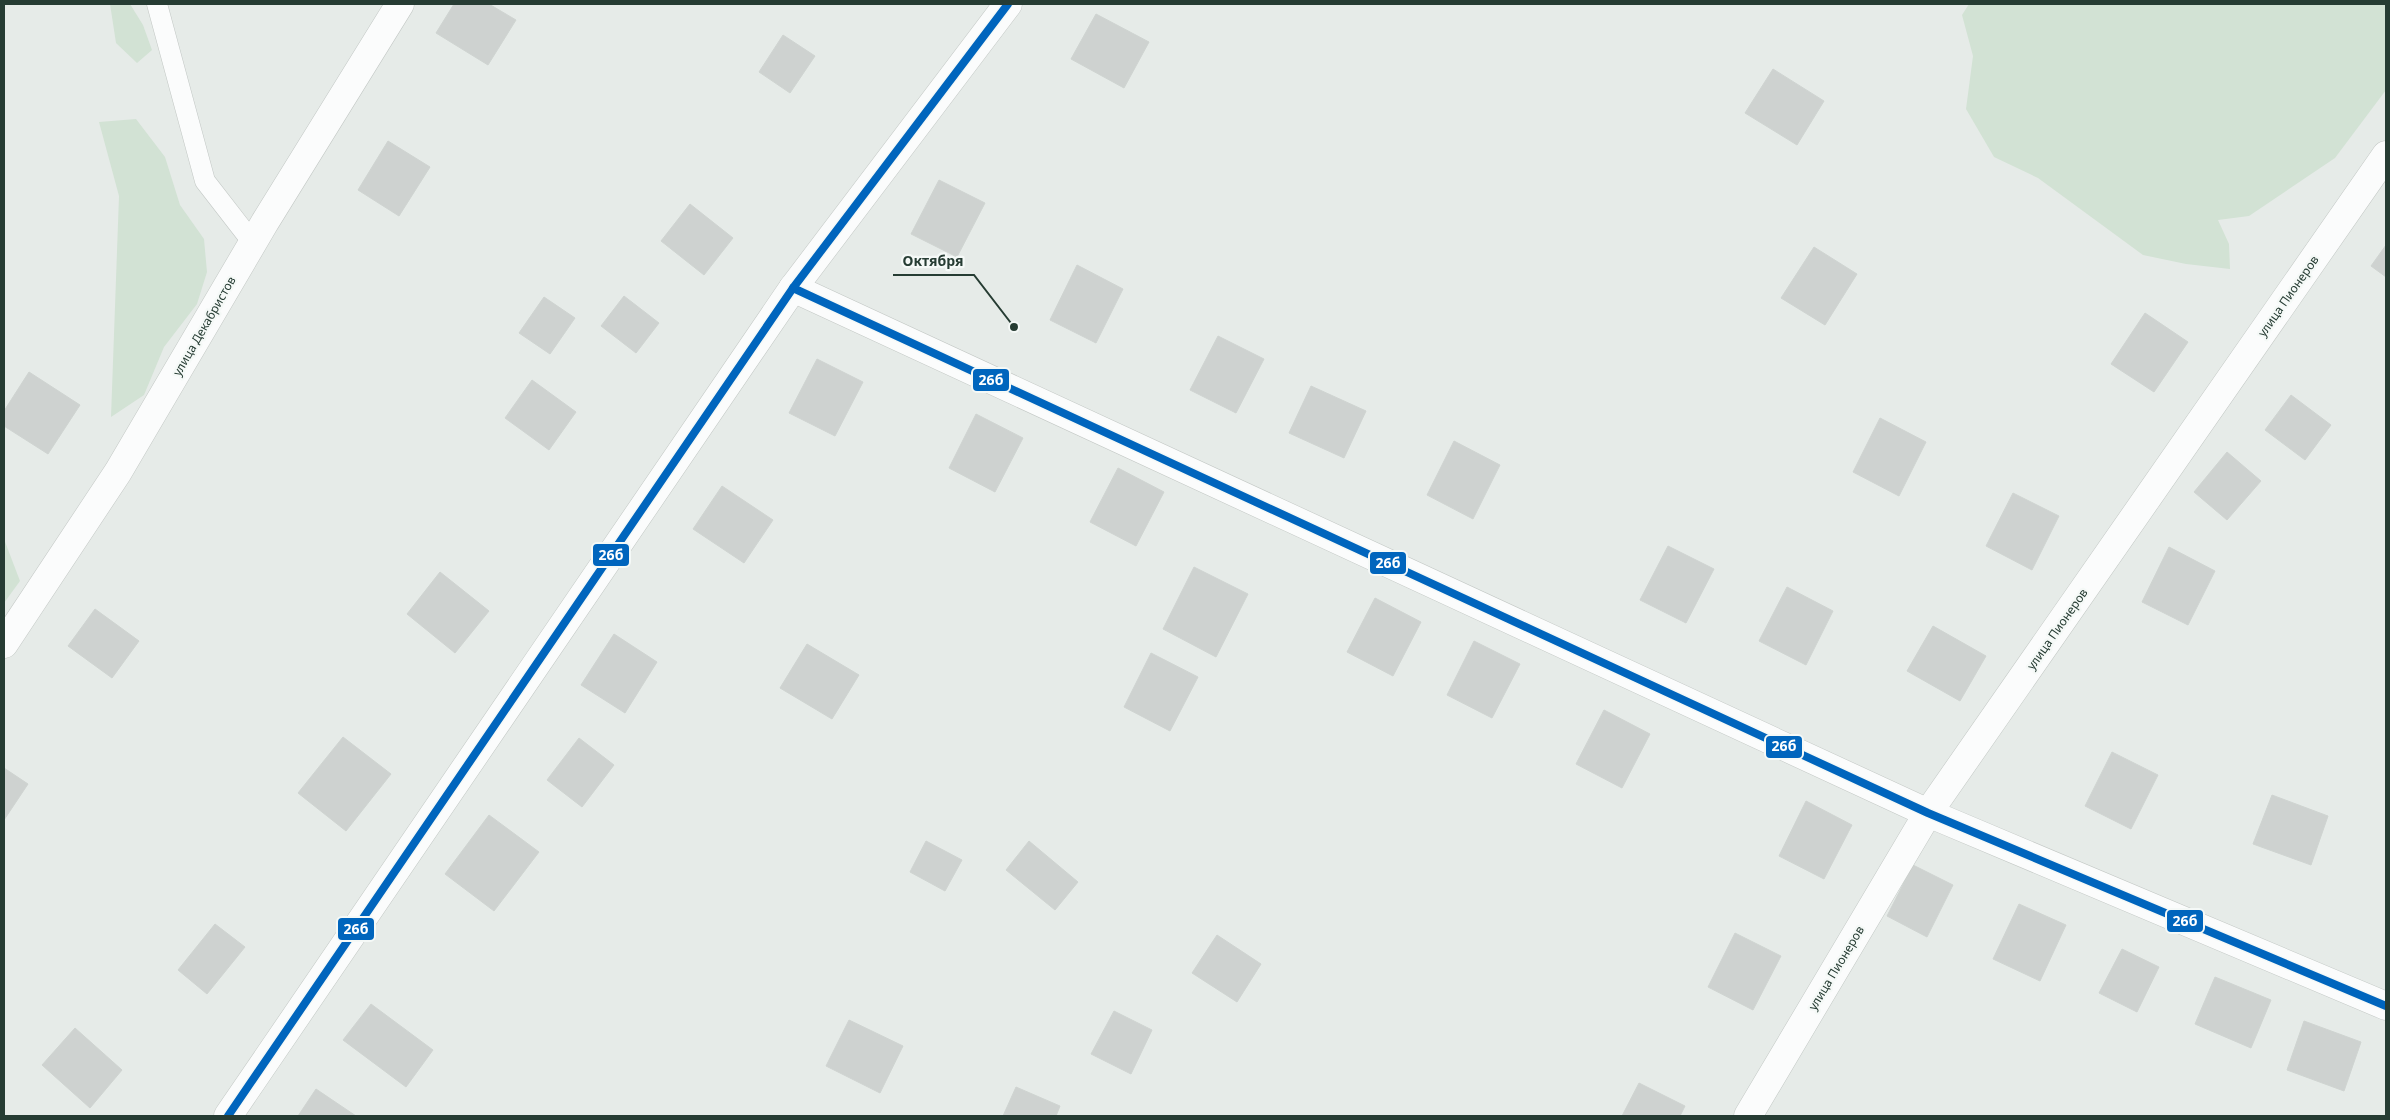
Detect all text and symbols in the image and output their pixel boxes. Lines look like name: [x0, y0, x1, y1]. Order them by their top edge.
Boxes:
callout: Октября: [893, 246, 974, 275]
text: Октября: [903, 251, 964, 270]
street label: улица Пионеров: [2254, 252, 2323, 340]
street label: улица Декабристов: [169, 273, 240, 379]
line badge: 26б: [972, 368, 1010, 392]
text: 26б: [979, 370, 1004, 389]
line badge: 26б: [592, 543, 630, 567]
text: 26б: [599, 545, 624, 564]
line badge: 26б: [1369, 551, 1407, 575]
text: 26б: [1376, 553, 1401, 572]
street label: улица Пионеров: [2023, 585, 2092, 673]
line badge: 26б: [1765, 735, 1803, 759]
text: 26б: [1772, 736, 1797, 755]
line badge: 26б: [2166, 909, 2204, 933]
text: 26б: [2173, 911, 2198, 930]
line badge: 26б: [337, 917, 375, 941]
text: 26б: [344, 919, 369, 938]
street label: улица Пионеров: [1804, 922, 1868, 1013]

